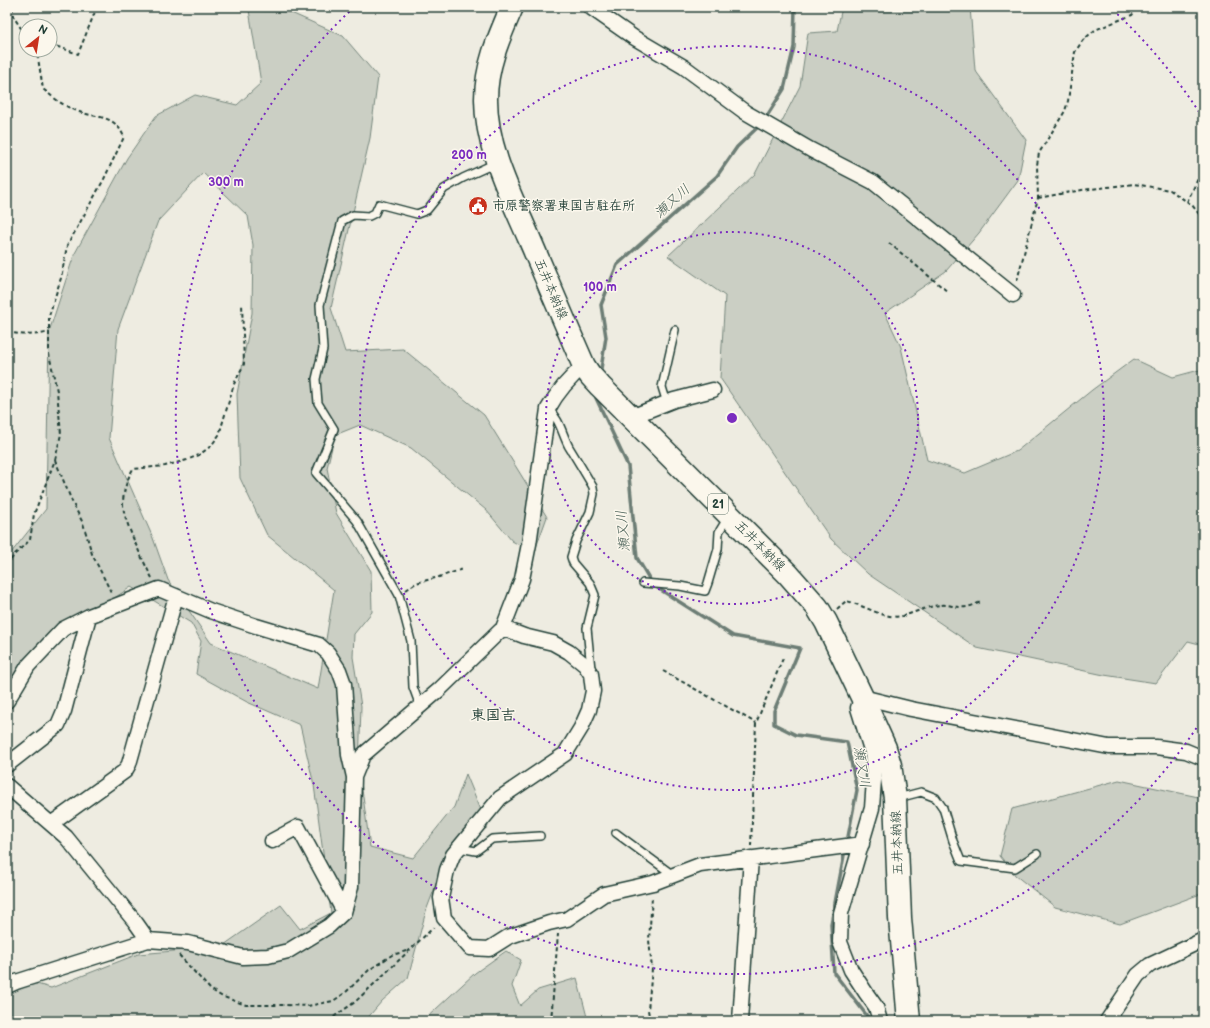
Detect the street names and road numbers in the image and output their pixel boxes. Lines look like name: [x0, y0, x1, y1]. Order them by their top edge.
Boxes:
street label: 五井本納線: [531, 256, 571, 323]
road number: 21: [708, 494, 728, 514]
street label: 五井本納線: [731, 517, 789, 575]
street label: 五井本納線: [888, 809, 906, 876]

